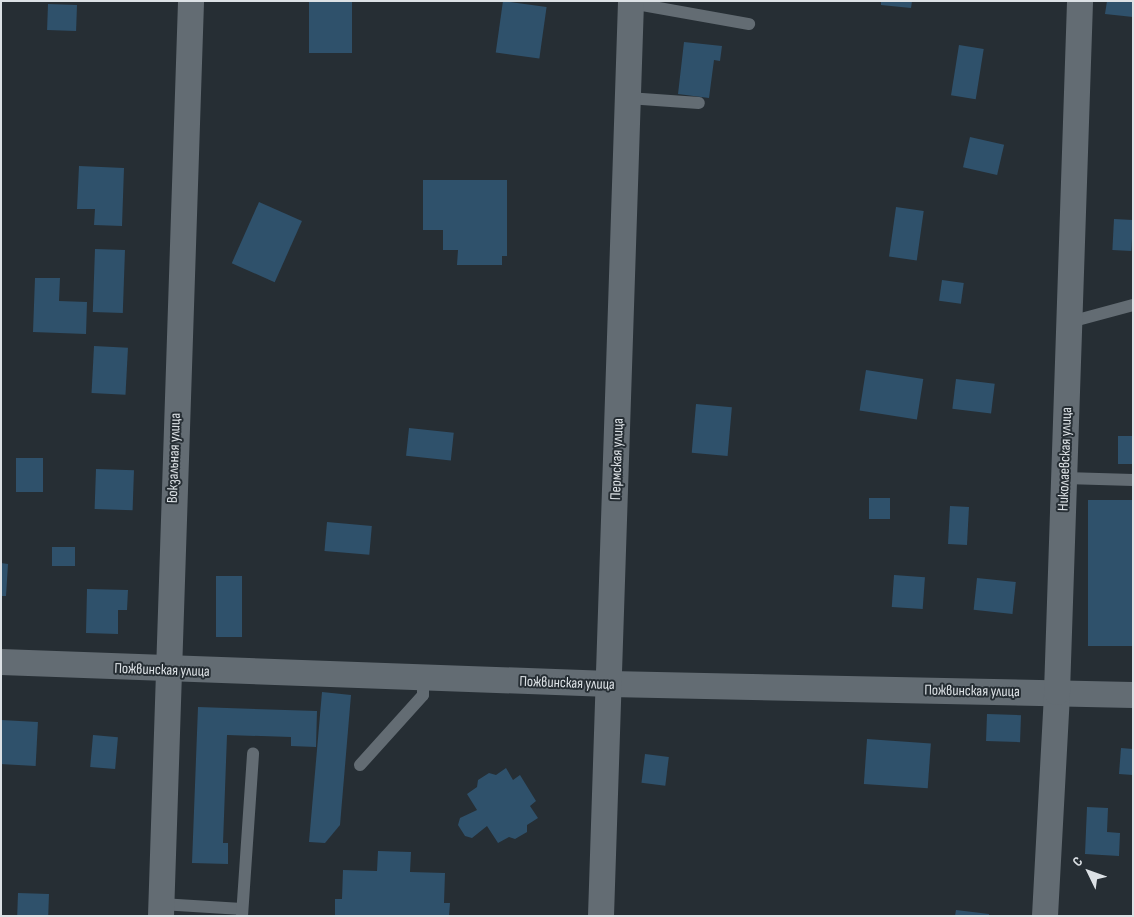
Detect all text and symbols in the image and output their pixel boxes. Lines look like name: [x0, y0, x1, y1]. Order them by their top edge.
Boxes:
street label: Николаевская улица: [1054, 407, 1076, 511]
street label: Вокзальная улица: [163, 413, 185, 503]
street label: Пермская улица: [607, 418, 627, 500]
street label: Пожвинская улица: [114, 659, 210, 681]
street label: Пожвинская улица: [519, 672, 615, 694]
street label: Пожвинская улица: [924, 681, 1020, 701]
north arrow: [1064, 847, 1114, 897]
text: С: [1069, 853, 1086, 870]

